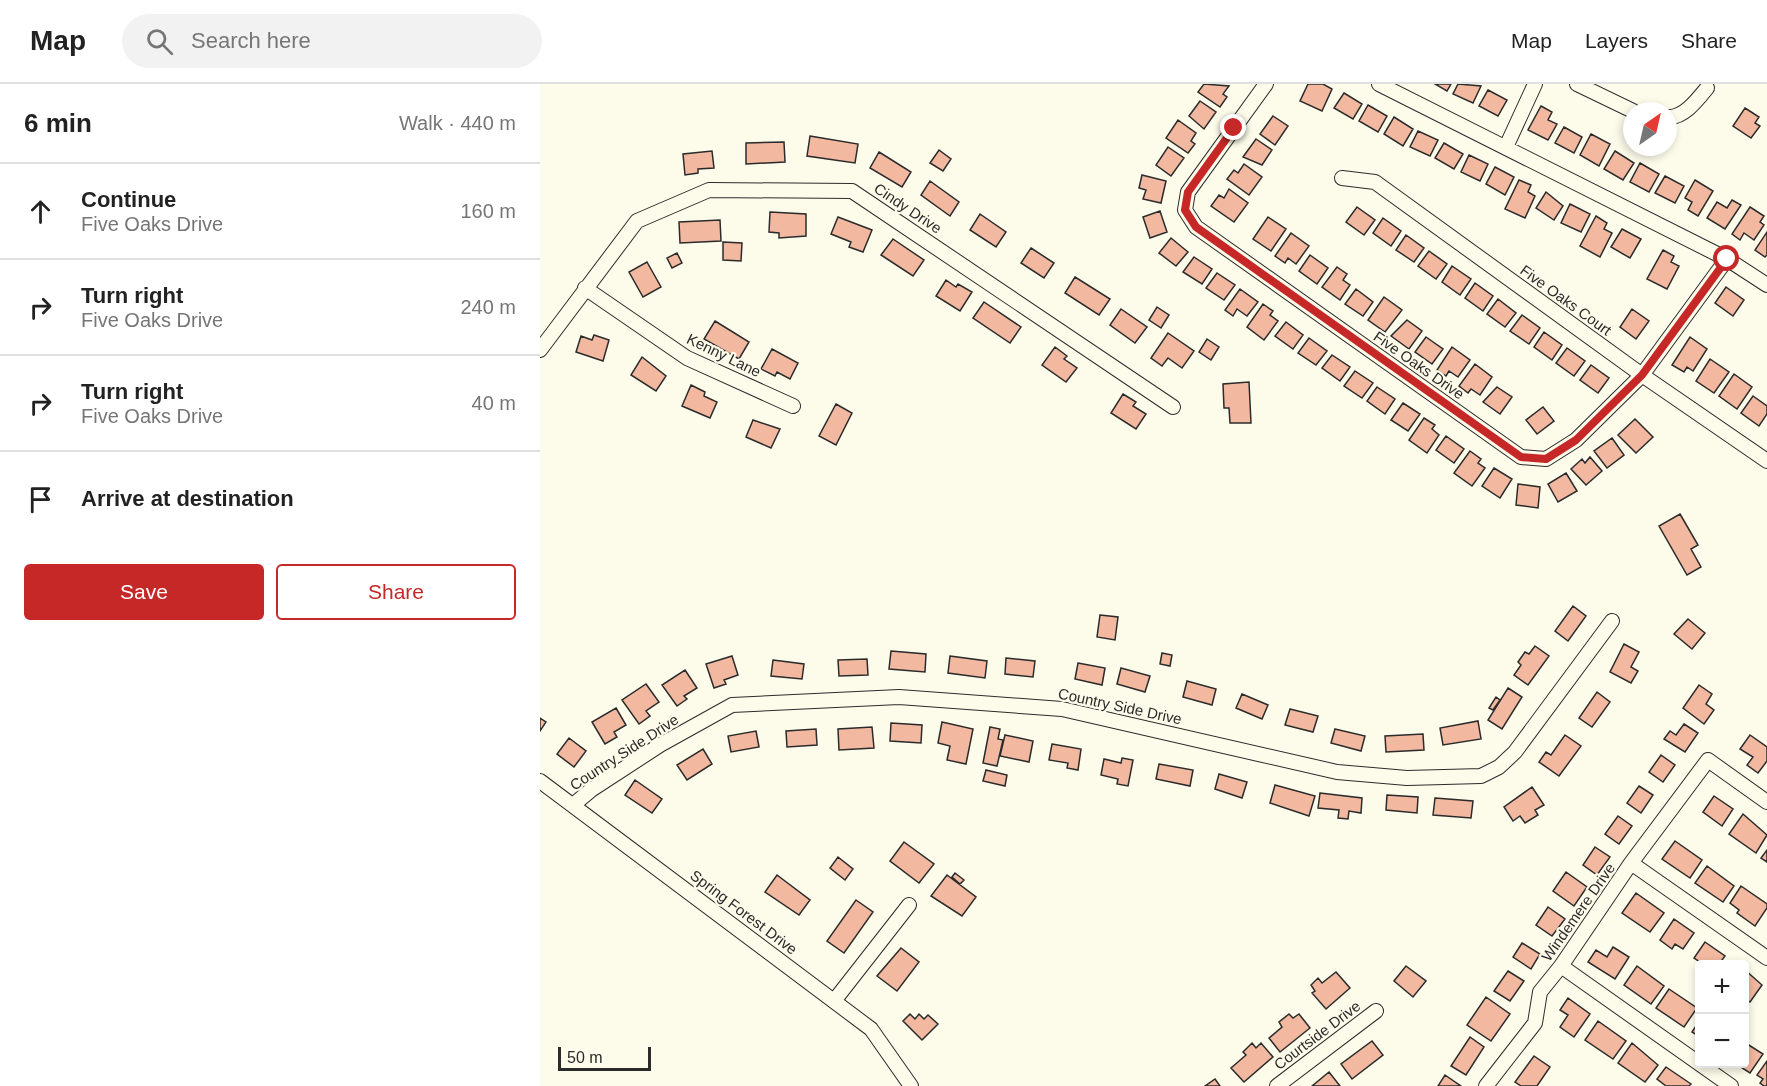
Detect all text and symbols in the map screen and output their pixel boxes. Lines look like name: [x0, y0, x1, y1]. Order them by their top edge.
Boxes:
search box: [122, 14, 542, 68]
text: Map: [30, 25, 86, 56]
icon: search: [143, 25, 176, 58]
text: Search here: [191, 28, 311, 53]
text: Map: [1511, 29, 1552, 52]
text: Layers: [1585, 29, 1648, 52]
text: Share: [1681, 29, 1737, 52]
north arrow: [1623, 102, 1677, 156]
text: 6 min: [24, 108, 92, 138]
text: Walk · 440 m: [399, 112, 516, 134]
route end: [1220, 114, 1246, 140]
street label: Cindy Drive: [871, 179, 945, 237]
text: Continue: [81, 187, 176, 212]
icon: ahead: [24, 195, 57, 228]
text: 160 m: [460, 200, 516, 222]
text: Five Oaks Drive: [81, 213, 223, 235]
route start: [1713, 245, 1739, 271]
street label: Five Oaks Court: [1517, 261, 1615, 339]
text: Turn right: [81, 283, 183, 308]
icon: right: [24, 291, 57, 324]
text: 240 m: [460, 296, 516, 318]
text: Five Oaks Drive: [81, 309, 223, 331]
street label: Five Oaks Drive: [1370, 327, 1468, 403]
street label: Kenny Lane: [684, 330, 764, 380]
text: Turn right: [81, 379, 183, 404]
icon: right: [24, 387, 57, 420]
text: 40 m: [472, 392, 516, 414]
text: Five Oaks Drive: [81, 405, 223, 427]
icon: arrive: [24, 483, 57, 516]
text: Arrive at destination: [81, 486, 294, 511]
button: Save: [24, 564, 264, 620]
button: Share: [276, 564, 516, 620]
street label: Country Side Drive: [1057, 685, 1183, 727]
street label: Country Side Drive: [567, 711, 681, 793]
street label: Windemere Drive: [1538, 860, 1618, 964]
street label: Spring Forest Drive: [687, 866, 801, 958]
map controls: [1695, 960, 1749, 1068]
button: +: [1695, 960, 1749, 1014]
street label: Courtside Drive: [1271, 997, 1363, 1073]
button: −: [1695, 1014, 1749, 1068]
scale bar: [558, 1044, 651, 1072]
text: 50 m: [567, 1049, 603, 1066]

